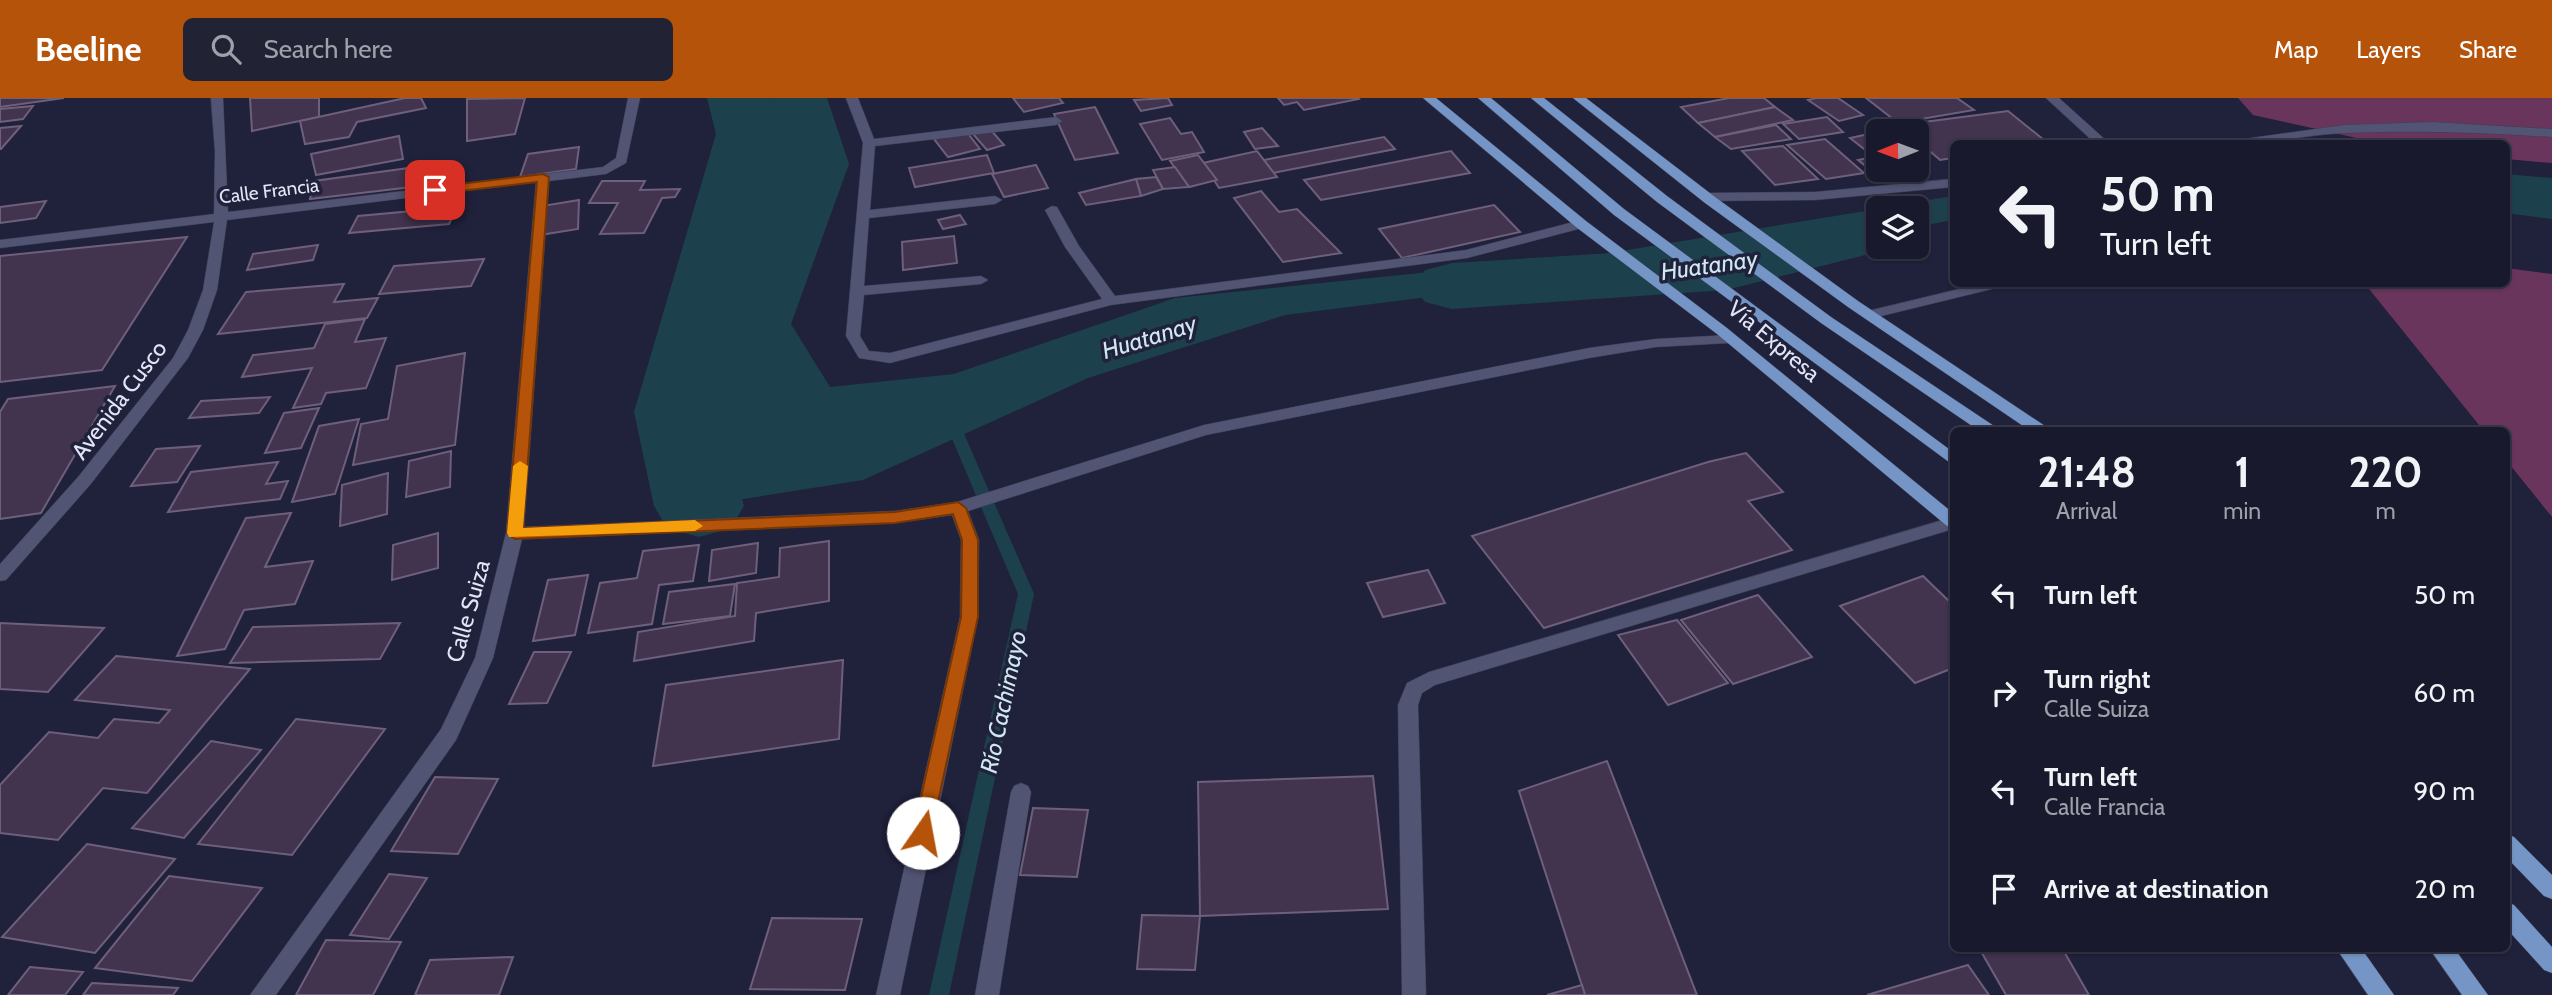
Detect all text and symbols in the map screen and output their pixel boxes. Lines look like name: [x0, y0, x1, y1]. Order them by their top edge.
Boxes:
search box: [183, 18, 673, 81]
text: Beeline: [35, 29, 141, 69]
icon: search: [207, 30, 245, 68]
text: Search here: [263, 33, 393, 65]
text: Map: [2274, 35, 2318, 64]
text: Layers: [2356, 35, 2421, 64]
text: Share: [2459, 35, 2517, 64]
north arrow: [1866, 119, 1928, 182]
map controls: [1866, 119, 1929, 259]
pin: [405, 160, 465, 220]
text: 50 m: [2100, 164, 2215, 223]
icon: left: [1985, 168, 2076, 259]
icon: arrive: [416, 171, 454, 209]
street label: Calle Francia: [218, 173, 320, 209]
button: layers: [1866, 196, 1929, 259]
text: Turn left: [2100, 224, 2211, 263]
water label: Huatanay: [1659, 244, 1760, 286]
street label: Vía Expresa: [1722, 294, 1826, 388]
water label: Huatanay: [1098, 309, 1201, 365]
street label: Avenida Cusco: [65, 335, 173, 465]
text: 21:48: [2037, 446, 2136, 498]
text: 1: [2234, 446, 2250, 498]
text: 220: [2349, 446, 2423, 498]
text: Arrival: [2056, 497, 2117, 525]
text: min: [2223, 497, 2261, 525]
text: m: [2375, 497, 2396, 525]
street label: Calle Suiza: [440, 557, 496, 665]
icon: left: [1985, 576, 2023, 614]
text: Turn left: [2044, 579, 2137, 611]
text: 50 m: [2414, 579, 2475, 611]
water label: Río Cachimayo: [974, 628, 1032, 776]
text: Turn right: [2044, 663, 2150, 695]
icon: right: [1985, 674, 2023, 712]
text: 60 m: [2413, 677, 2475, 709]
text: Calle Suiza: [2044, 695, 2149, 723]
text: Turn left: [2044, 761, 2137, 793]
icon: left: [1985, 772, 2023, 810]
text: 90 m: [2413, 775, 2475, 807]
text: Calle Francia: [2044, 793, 2165, 821]
position arrow: [886, 796, 960, 870]
icon: arrive: [1985, 870, 2023, 908]
text: Arrive at destination: [2044, 873, 2269, 905]
text: 20 m: [2415, 873, 2475, 905]

